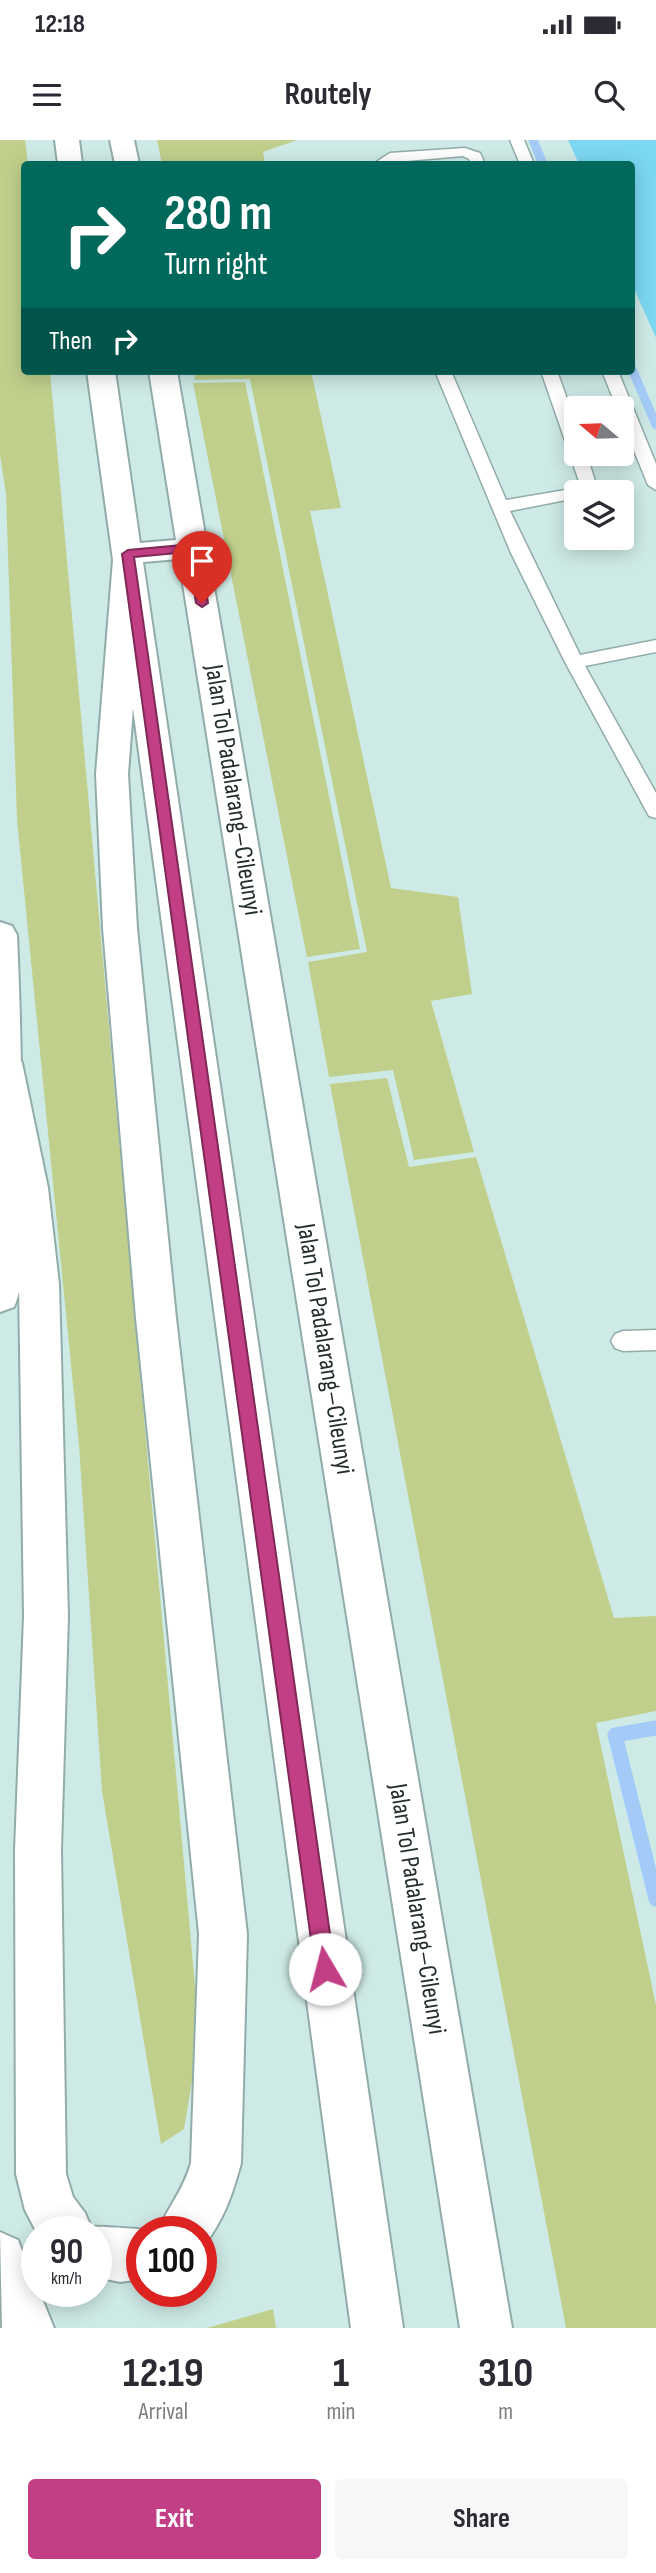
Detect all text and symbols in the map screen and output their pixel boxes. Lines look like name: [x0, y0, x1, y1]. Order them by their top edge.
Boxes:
text: 12:18: [35, 9, 85, 40]
text: Routely: [284, 75, 372, 114]
icon: menu: [28, 76, 66, 114]
icon: search: [590, 76, 628, 114]
text: 280 m: [164, 185, 272, 244]
icon: right: [49, 189, 140, 280]
text: Turn right: [164, 245, 268, 284]
icon: right: [106, 322, 144, 360]
text: Then: [49, 326, 92, 357]
north arrow: [564, 396, 634, 466]
map controls: [564, 396, 634, 550]
button: layers: [564, 480, 634, 550]
pin: [172, 531, 232, 603]
icon: arrive: [183, 542, 221, 580]
street label: Jalan Tol Padalarang–Cileunyi: [198, 661, 268, 918]
street label: Jalan Tol Padalarang–Cileunyi: [290, 1220, 360, 1477]
street label: Jalan Tol Padalarang–Cileunyi: [382, 1780, 452, 2037]
position arrow: [288, 1932, 362, 2006]
speed limit sign: 100: [126, 2216, 217, 2307]
text: 90: [50, 2231, 83, 2274]
text: km/h: [51, 2268, 82, 2289]
text: 12:19: [123, 2348, 204, 2399]
text: 1: [333, 2348, 349, 2399]
text: 310: [478, 2348, 533, 2399]
text: Arrival: [139, 2398, 188, 2426]
text: min: [326, 2398, 355, 2426]
text: m: [498, 2398, 513, 2426]
button: Exit: [28, 2479, 321, 2559]
button: Share: [335, 2479, 628, 2559]

